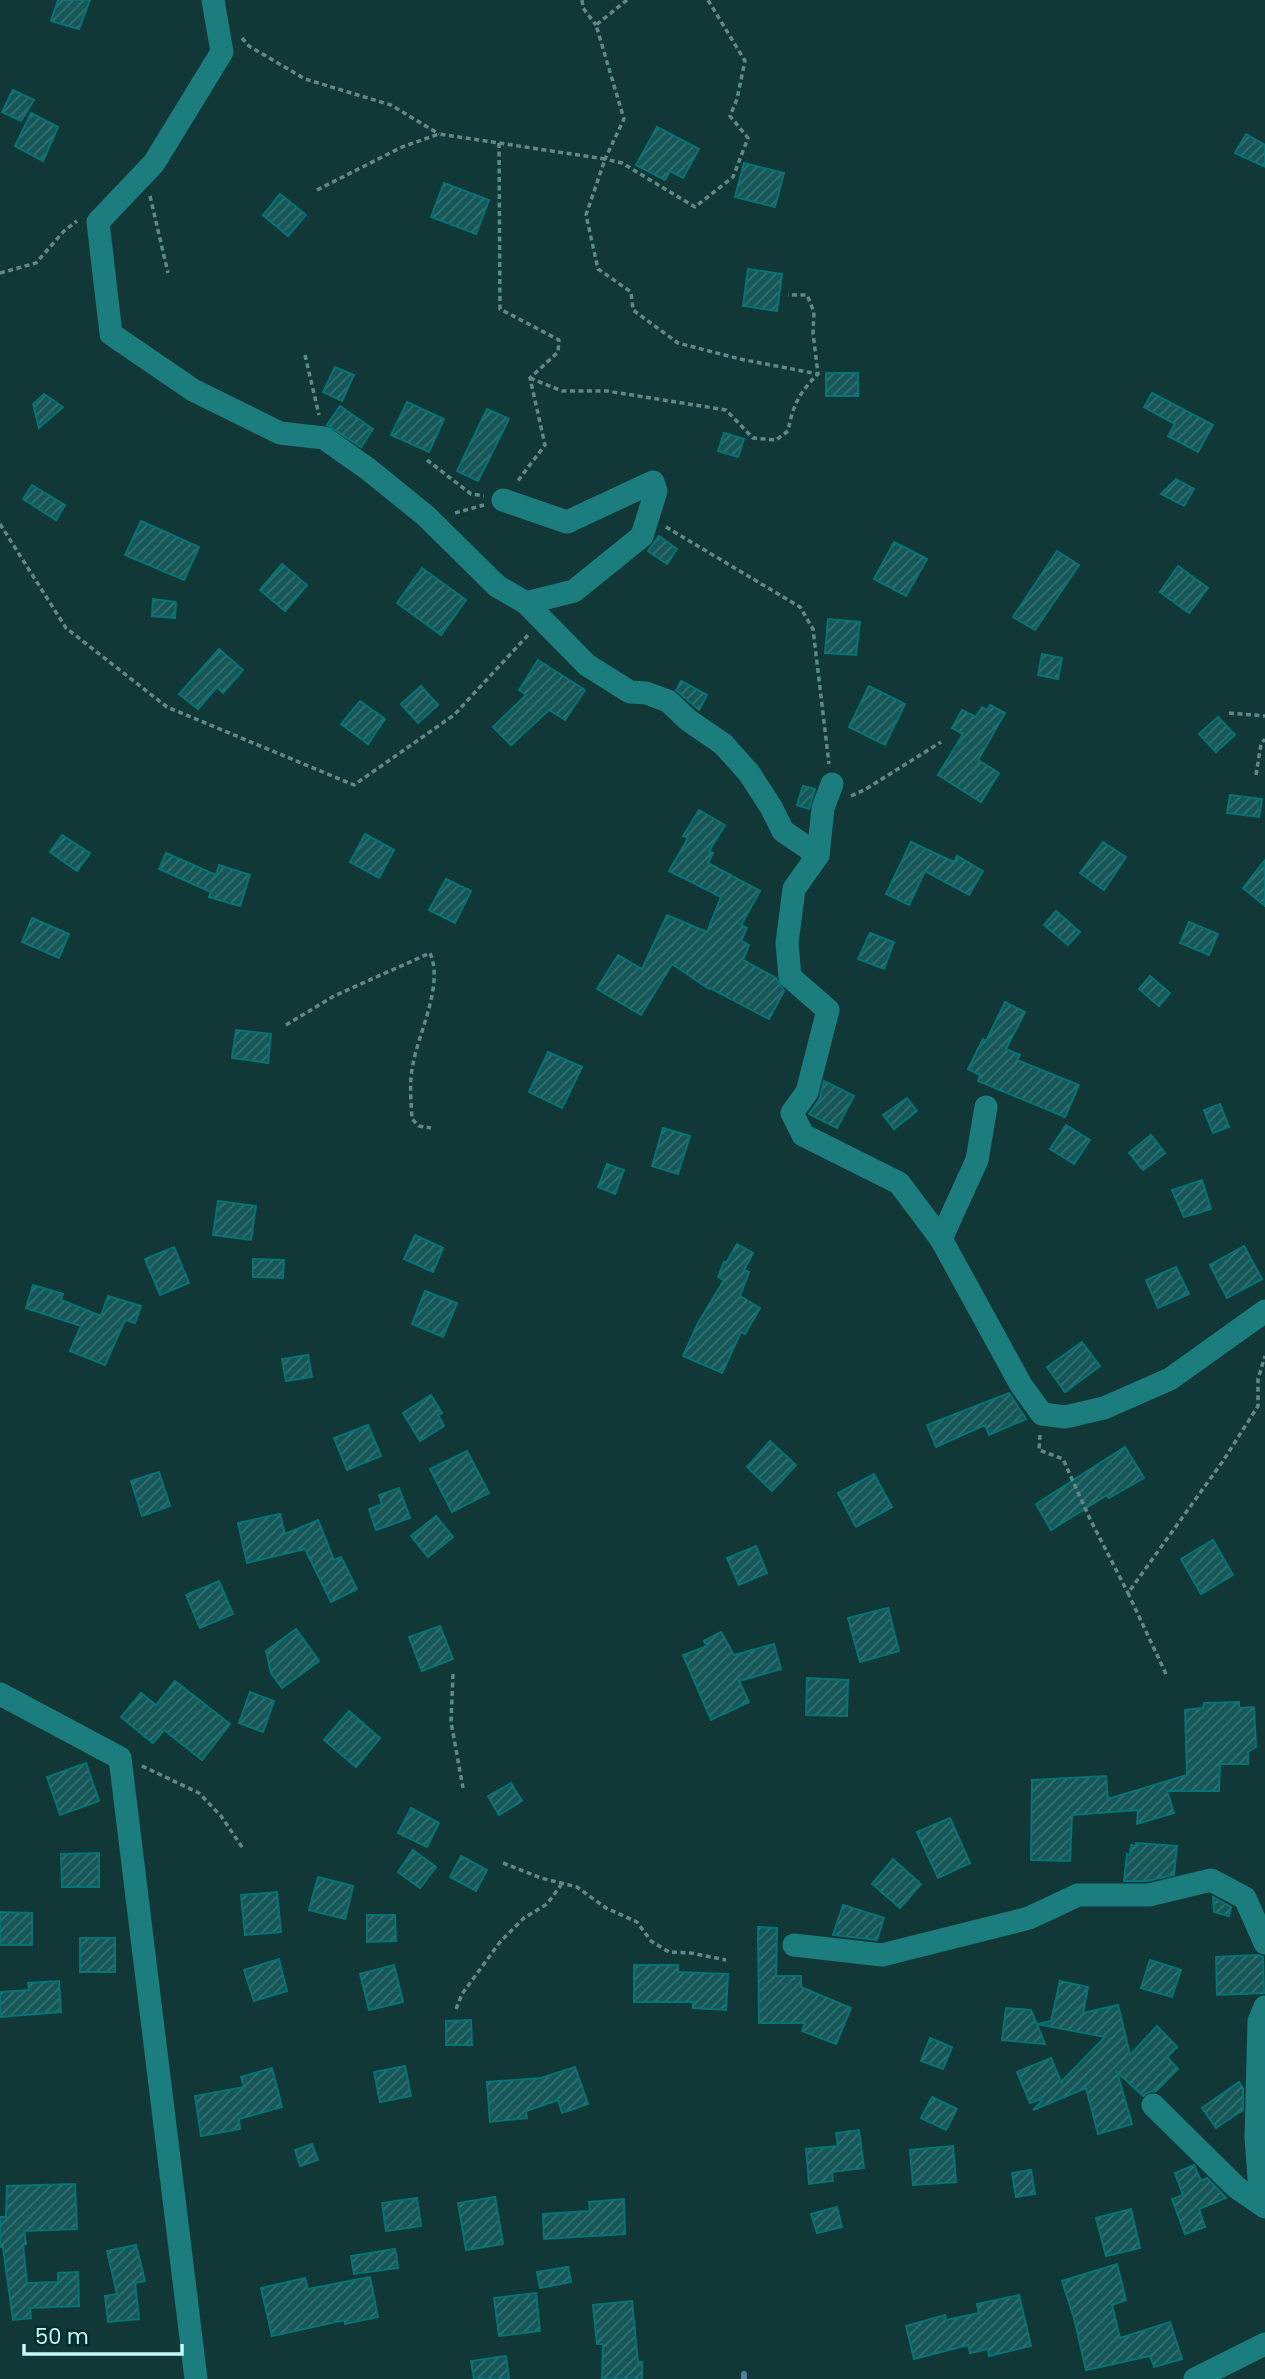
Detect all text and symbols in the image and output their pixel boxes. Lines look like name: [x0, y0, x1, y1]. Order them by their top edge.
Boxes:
scale bar: [24, 2312, 182, 2356]
text: 50 m: [35, 2322, 89, 2351]

